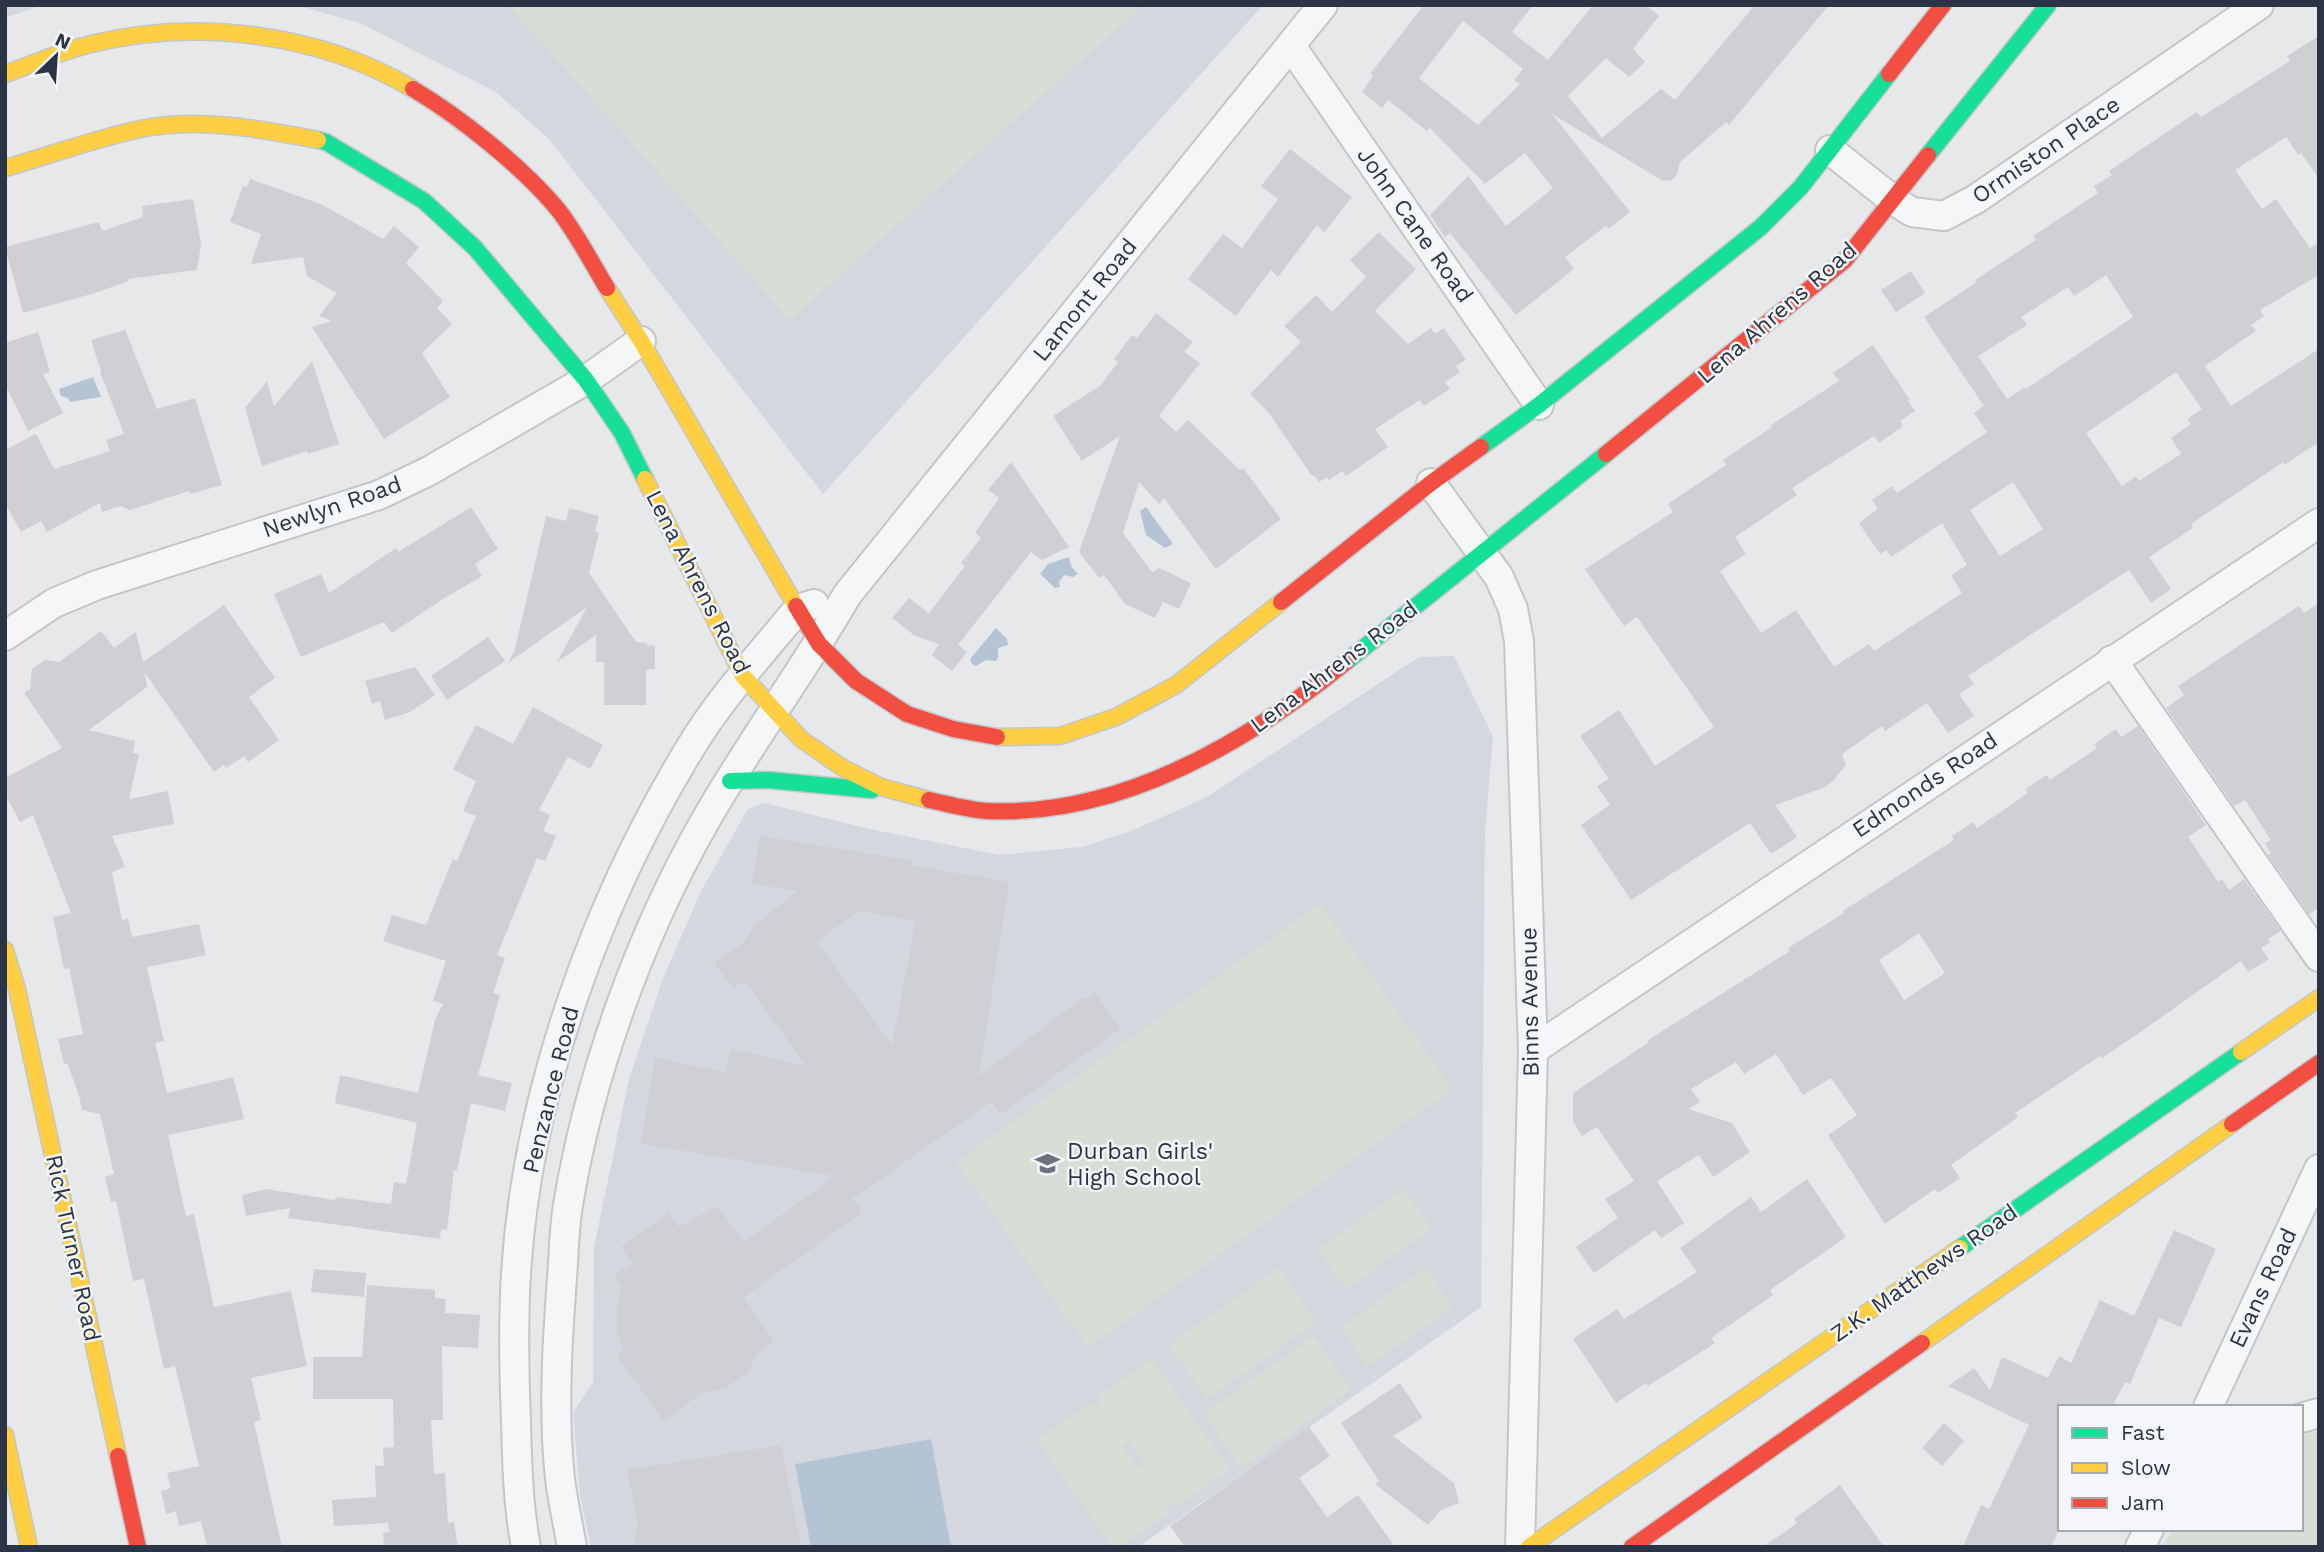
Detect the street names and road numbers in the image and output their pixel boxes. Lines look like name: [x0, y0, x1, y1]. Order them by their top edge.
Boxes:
street label: Ormiston Place: [1967, 91, 2125, 209]
street label: John Cane Road: [1351, 142, 1479, 308]
street label: Lamont Road: [1027, 233, 1143, 367]
street label: Lena Ahrens Road: [1692, 236, 1862, 390]
street label: Newlyn Road: [259, 471, 405, 543]
street label: Lena Ahrens Road: [640, 486, 756, 678]
street label: Lena Ahrens Road: [1245, 595, 1423, 739]
street label: Edmonds Road: [1847, 727, 2003, 843]
street label: Binns Avenue: [1515, 927, 1545, 1077]
street label: Penzance Road: [517, 1004, 585, 1176]
street label: Rick Turner Road: [40, 1152, 106, 1344]
street label: Z.K. Matthews Road: [1825, 1198, 2023, 1348]
street label: Evans Road: [2224, 1224, 2302, 1352]

